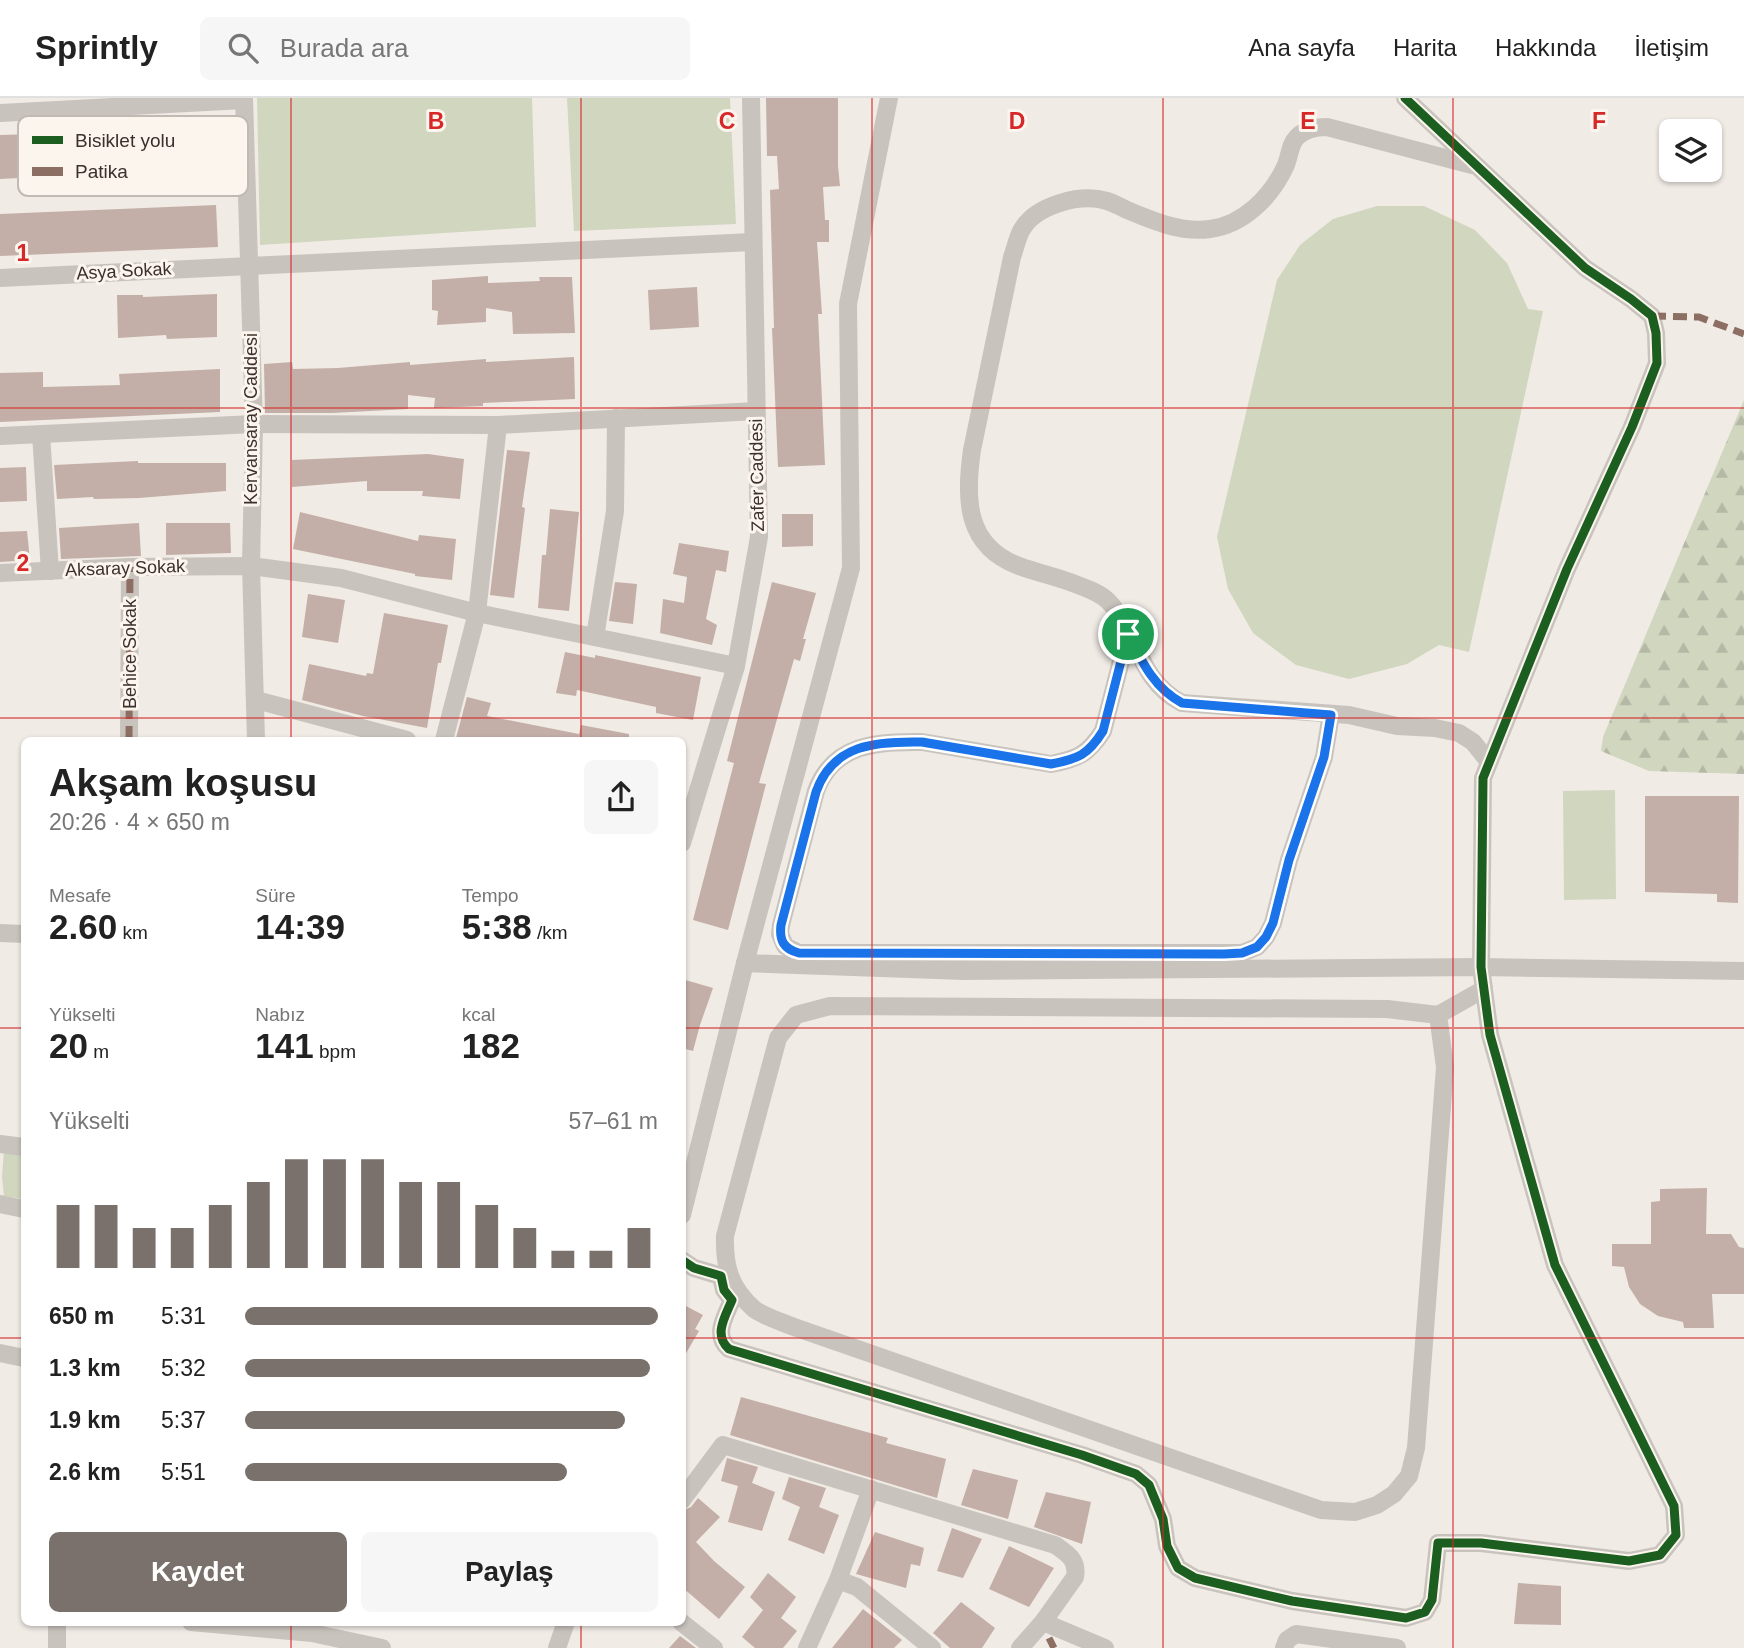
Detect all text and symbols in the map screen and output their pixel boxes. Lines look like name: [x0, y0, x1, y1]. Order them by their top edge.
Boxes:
search box: [200, 17, 690, 80]
text: Sprintly: [35, 29, 158, 66]
icon: search: [224, 29, 262, 67]
text: Burada ara: [280, 33, 409, 63]
text: Ana sayfa: [1248, 34, 1355, 61]
text: Harita: [1393, 34, 1457, 61]
text: Hakkında: [1495, 34, 1596, 61]
text: İletişim: [1634, 34, 1709, 61]
text: B: [428, 108, 444, 134]
text: C: [719, 108, 735, 134]
text: D: [1009, 108, 1025, 134]
text: E: [1300, 108, 1316, 134]
text: F: [1592, 108, 1606, 134]
legend: [18, 116, 248, 196]
map controls: [1659, 119, 1722, 182]
button: layers: [1659, 119, 1722, 182]
text: Bisiklet yolu: [75, 130, 175, 151]
text: Patika: [75, 161, 128, 182]
text: 1: [17, 240, 30, 266]
street label: Asya Sokak: [76, 258, 173, 283]
street label: Kervansaray Caddesi: [241, 333, 261, 505]
street label: Zafer Caddesi: [746, 418, 768, 532]
text: 2: [17, 550, 29, 576]
street label: Aksaray Sokak: [65, 556, 186, 580]
street label: Behice Sokak: [120, 598, 140, 709]
pin: [1098, 604, 1158, 664]
icon: arrive: [1109, 615, 1147, 653]
button: share: [584, 760, 658, 834]
text: Akşam koşusu: [49, 762, 317, 804]
text: 20:26 · 4 × 650 m: [49, 809, 230, 835]
text: Mesafe: [49, 885, 111, 906]
text: Süre: [255, 885, 295, 906]
text: Tempo: [462, 885, 519, 906]
text: 2.60: [49, 907, 117, 946]
text: 14:39: [255, 907, 345, 946]
text: 5:38: [462, 907, 532, 946]
text: km: [117, 922, 148, 943]
text: /km: [532, 922, 568, 943]
text: Yükselti: [49, 1004, 116, 1025]
text: Nabız: [255, 1004, 305, 1025]
text: kcal: [462, 1004, 495, 1025]
text: 20: [49, 1026, 88, 1065]
text: 141: [255, 1026, 314, 1065]
text: 182: [462, 1026, 520, 1065]
text: m: [88, 1041, 109, 1062]
text: bpm: [314, 1041, 356, 1062]
text: Yükselti: [49, 1108, 130, 1134]
text: 57–61 m: [568, 1108, 658, 1134]
text: 650 m: [49, 1303, 114, 1329]
text: 5:31: [161, 1303, 206, 1329]
text: 1.3 km: [49, 1355, 121, 1381]
text: 5:32: [161, 1355, 206, 1381]
text: 1.9 km: [49, 1407, 121, 1433]
text: 5:37: [161, 1407, 206, 1433]
text: 2.6 km: [49, 1459, 121, 1485]
text: 5:51: [161, 1459, 206, 1485]
button: Kaydet: [49, 1532, 347, 1612]
button: Paylaş: [361, 1532, 658, 1612]

